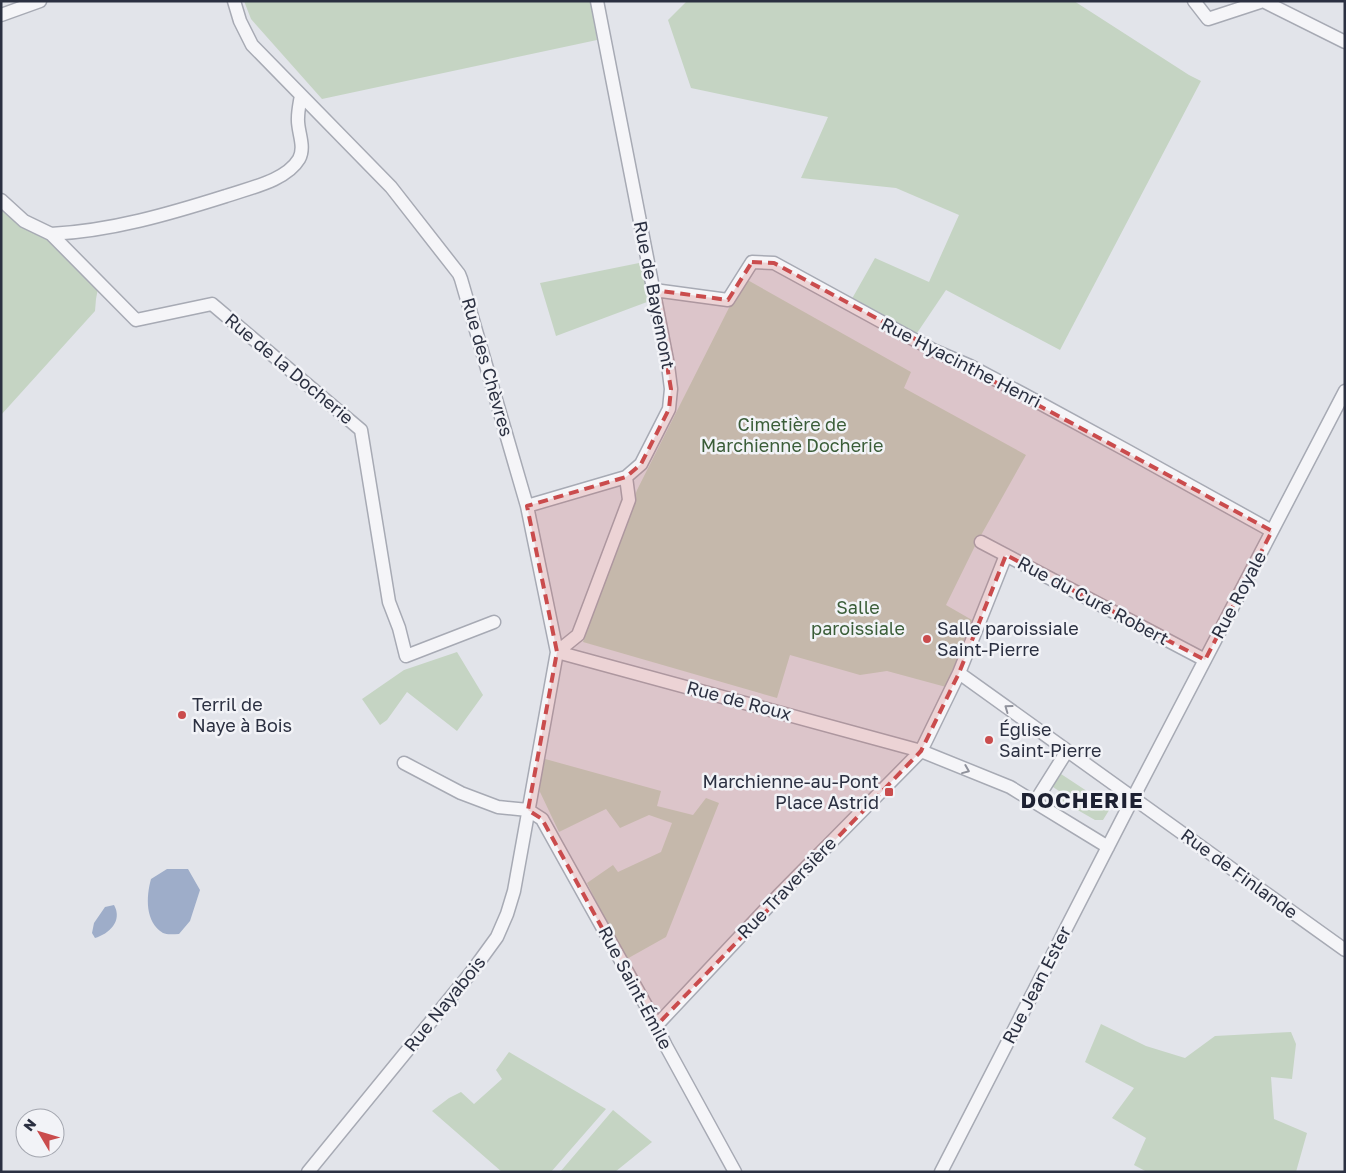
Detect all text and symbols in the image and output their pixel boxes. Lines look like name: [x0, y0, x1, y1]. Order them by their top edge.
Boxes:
street label: Rue de Bayemont: [630, 219, 680, 371]
street label: Rue des Chèvres: [458, 295, 518, 439]
street label: Rue de la Docherie: [221, 308, 358, 428]
street label: Rue Hyacinthe Henri: [878, 312, 1045, 412]
park label: Cimetière de Marchienne Docherie: [701, 413, 883, 456]
street label: Rue Royale: [1206, 547, 1270, 642]
street label: Rue du Curé Robert: [1014, 551, 1173, 649]
park label: Salle paroissiale: [811, 596, 905, 639]
place label: Salle paroissiale Saint-Pierre: [937, 617, 1079, 660]
marker: Salle paroissiale Saint-Pierre: [921, 633, 933, 645]
street label: Rue de Roux: [685, 676, 794, 725]
place label: Terril de Naye à Bois: [192, 693, 292, 736]
one-way arrow: [1004, 705, 1014, 714]
marker: Terril de Naye à Bois: [176, 709, 188, 721]
place label: Église Saint-Pierre: [999, 718, 1101, 761]
marker: Église Saint-Pierre: [983, 734, 995, 746]
one-way arrow: [961, 764, 970, 774]
place label: Marchienne-au-Pont Place Astrid: [703, 770, 879, 813]
marker: Marchienne-au-Pont Place Astrid: [883, 786, 895, 798]
district label: DOCHERIE: [1020, 786, 1144, 813]
street label: Rue de Finlande: [1177, 823, 1302, 923]
street label: Rue Traversière: [732, 832, 840, 943]
street label: Rue Saint-Émile: [594, 922, 678, 1053]
street label: Rue Jean Ester: [997, 922, 1075, 1047]
street label: Rue Nayabois: [399, 951, 490, 1056]
north arrow: [15, 1108, 65, 1158]
text: N: [19, 1115, 39, 1134]

